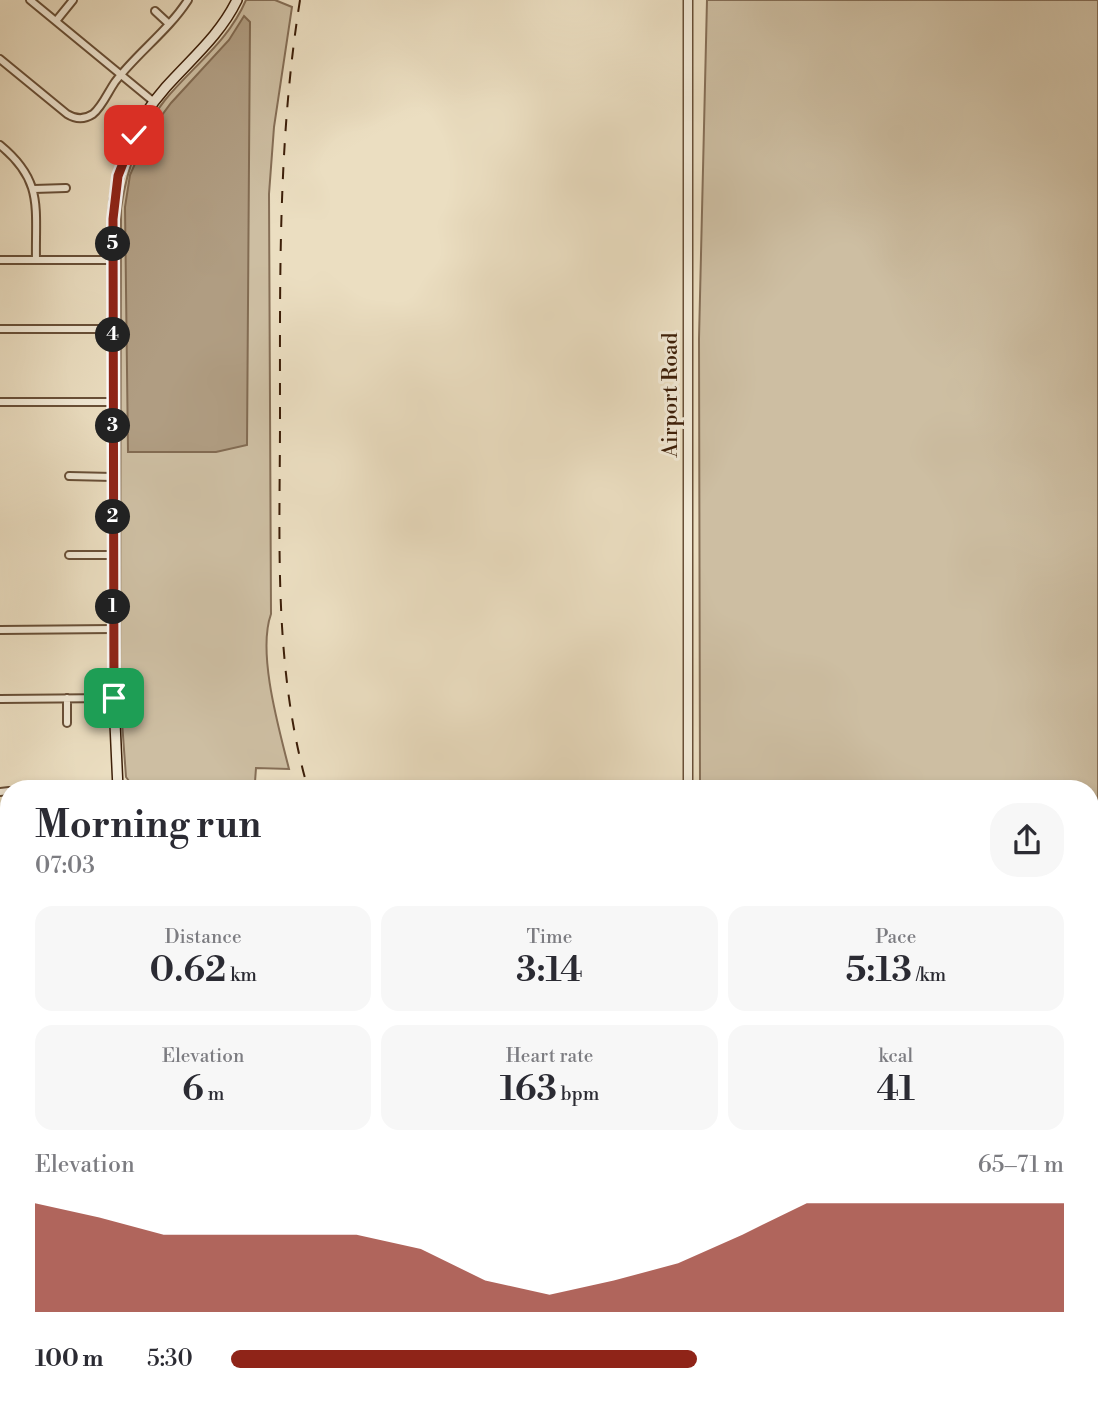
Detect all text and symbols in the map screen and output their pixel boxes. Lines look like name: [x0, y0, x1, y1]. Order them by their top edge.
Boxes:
pin: [104, 105, 164, 165]
icon: check: [115, 116, 153, 154]
pin: 5: [96, 226, 130, 262]
text: 5: [107, 231, 118, 255]
pin: 4: [96, 318, 130, 352]
text: 4: [106, 322, 119, 346]
street label: Airport Road: [658, 332, 684, 459]
pin: 3: [96, 408, 130, 444]
text: 3: [107, 413, 118, 437]
pin: 2: [96, 500, 130, 534]
text: 2: [107, 504, 118, 528]
pin: 1: [96, 590, 130, 624]
text: 1: [108, 594, 117, 618]
pin: [84, 668, 144, 728]
icon: arrive: [95, 679, 133, 717]
text: Morning run: [35, 802, 261, 849]
button: share: [990, 803, 1064, 877]
text: 07:03: [35, 852, 95, 880]
text: Distance: [165, 925, 242, 949]
text: Time: [527, 925, 572, 949]
text: Pace: [875, 925, 916, 949]
text: 0.62: [150, 949, 226, 992]
text: 3:14: [516, 949, 583, 992]
text: 5:13: [845, 949, 912, 992]
text: km: [226, 963, 257, 987]
text: /km: [912, 963, 946, 987]
text: Elevation: [162, 1044, 244, 1068]
text: Heart rate: [506, 1044, 593, 1068]
text: kcal: [879, 1044, 913, 1068]
text: 6: [182, 1068, 204, 1111]
text: 163: [500, 1068, 557, 1111]
text: 41: [877, 1068, 915, 1111]
text: m: [204, 1082, 224, 1106]
text: bpm: [557, 1082, 599, 1106]
text: Elevation: [35, 1151, 135, 1179]
text: 65–71 m: [978, 1151, 1064, 1179]
text: 100 m: [35, 1345, 103, 1373]
text: 5:30: [147, 1345, 193, 1373]

